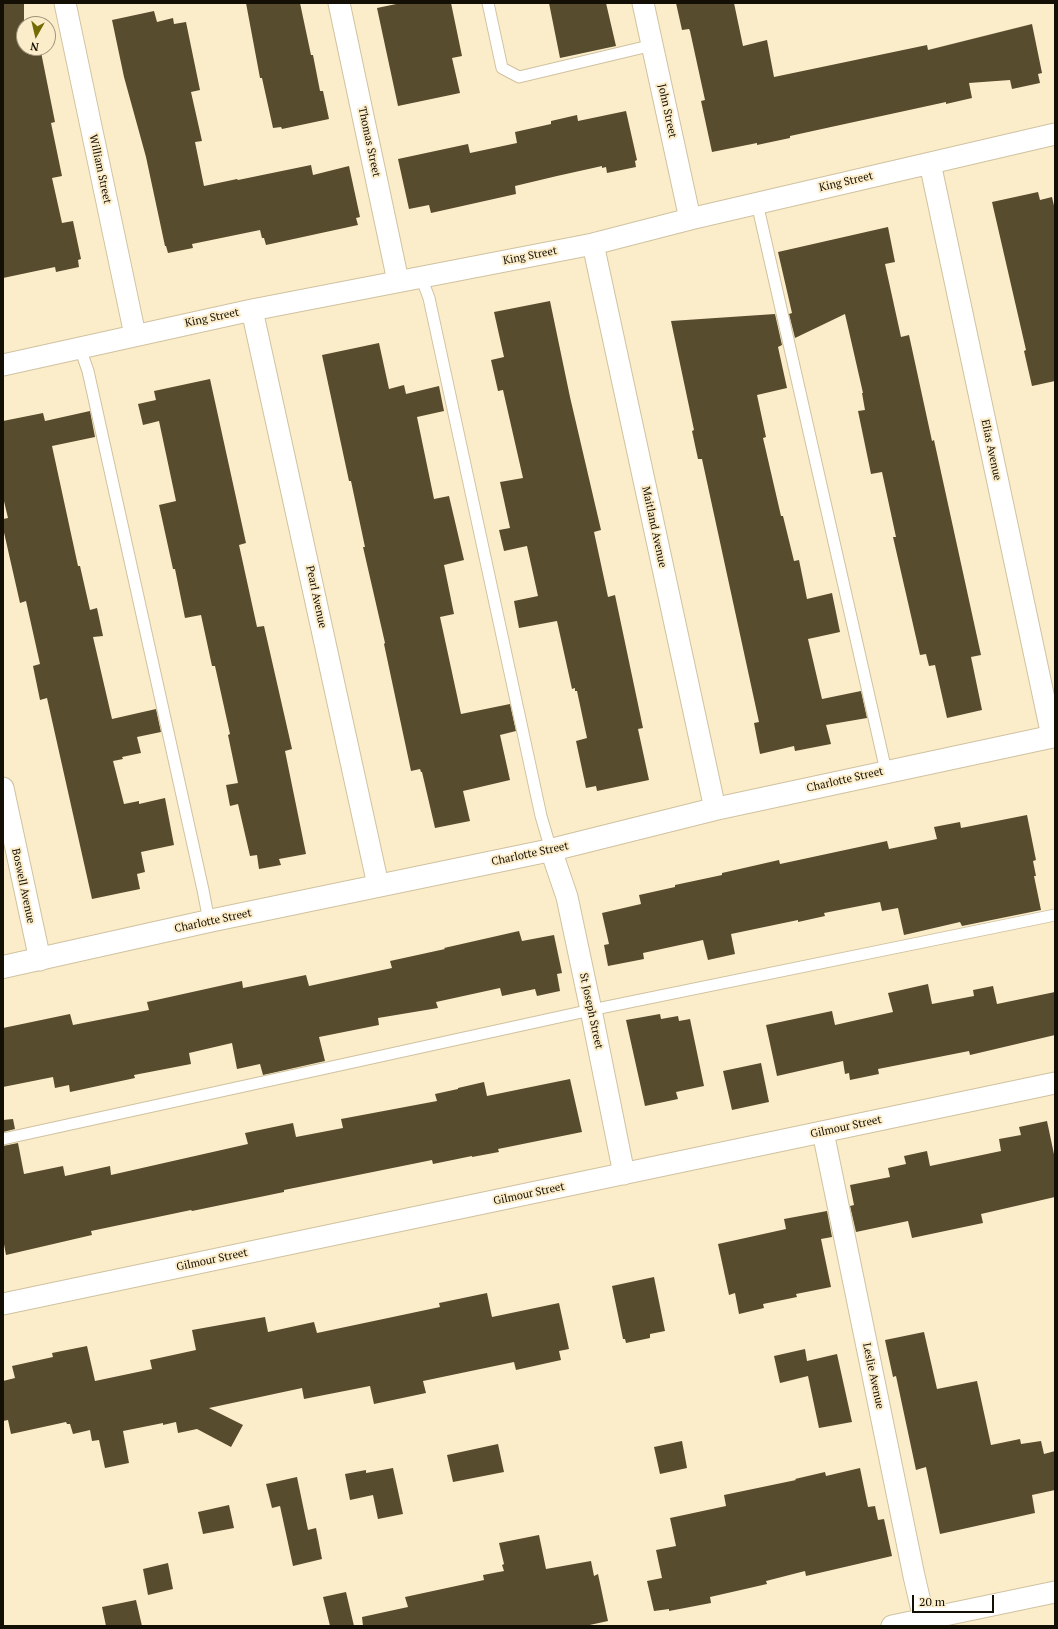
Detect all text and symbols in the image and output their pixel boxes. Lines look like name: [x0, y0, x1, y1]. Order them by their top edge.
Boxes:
north arrow: [16, 16, 56, 56]
text: N: [29, 39, 40, 54]
street label: John Street: [655, 83, 679, 139]
street label: Thomas Street: [355, 106, 383, 178]
street label: William Street: [86, 133, 114, 205]
street label: King Street: [818, 169, 874, 195]
street label: King Street: [502, 244, 558, 268]
street label: King Street: [184, 306, 240, 330]
street label: Elias Avenue: [978, 418, 1004, 482]
street label: Maitland Avenue: [639, 485, 669, 569]
street label: Pearl Avenue: [303, 565, 329, 629]
street label: Charlotte Street: [805, 765, 885, 795]
street label: Charlotte Street: [490, 839, 570, 869]
street label: Boswell Avenue: [9, 847, 37, 925]
street label: Charlotte Street: [173, 906, 253, 936]
street label: St Joseph Street: [576, 972, 606, 1050]
street label: Gilmour Street: [809, 1113, 883, 1141]
street label: Gilmour Street: [492, 1180, 566, 1208]
street label: Gilmour Street: [175, 1246, 249, 1274]
street label: Leslie Avenue: [860, 1342, 886, 1410]
scale bar: [914, 1587, 996, 1613]
text: 20 m: [919, 1594, 945, 1609]

